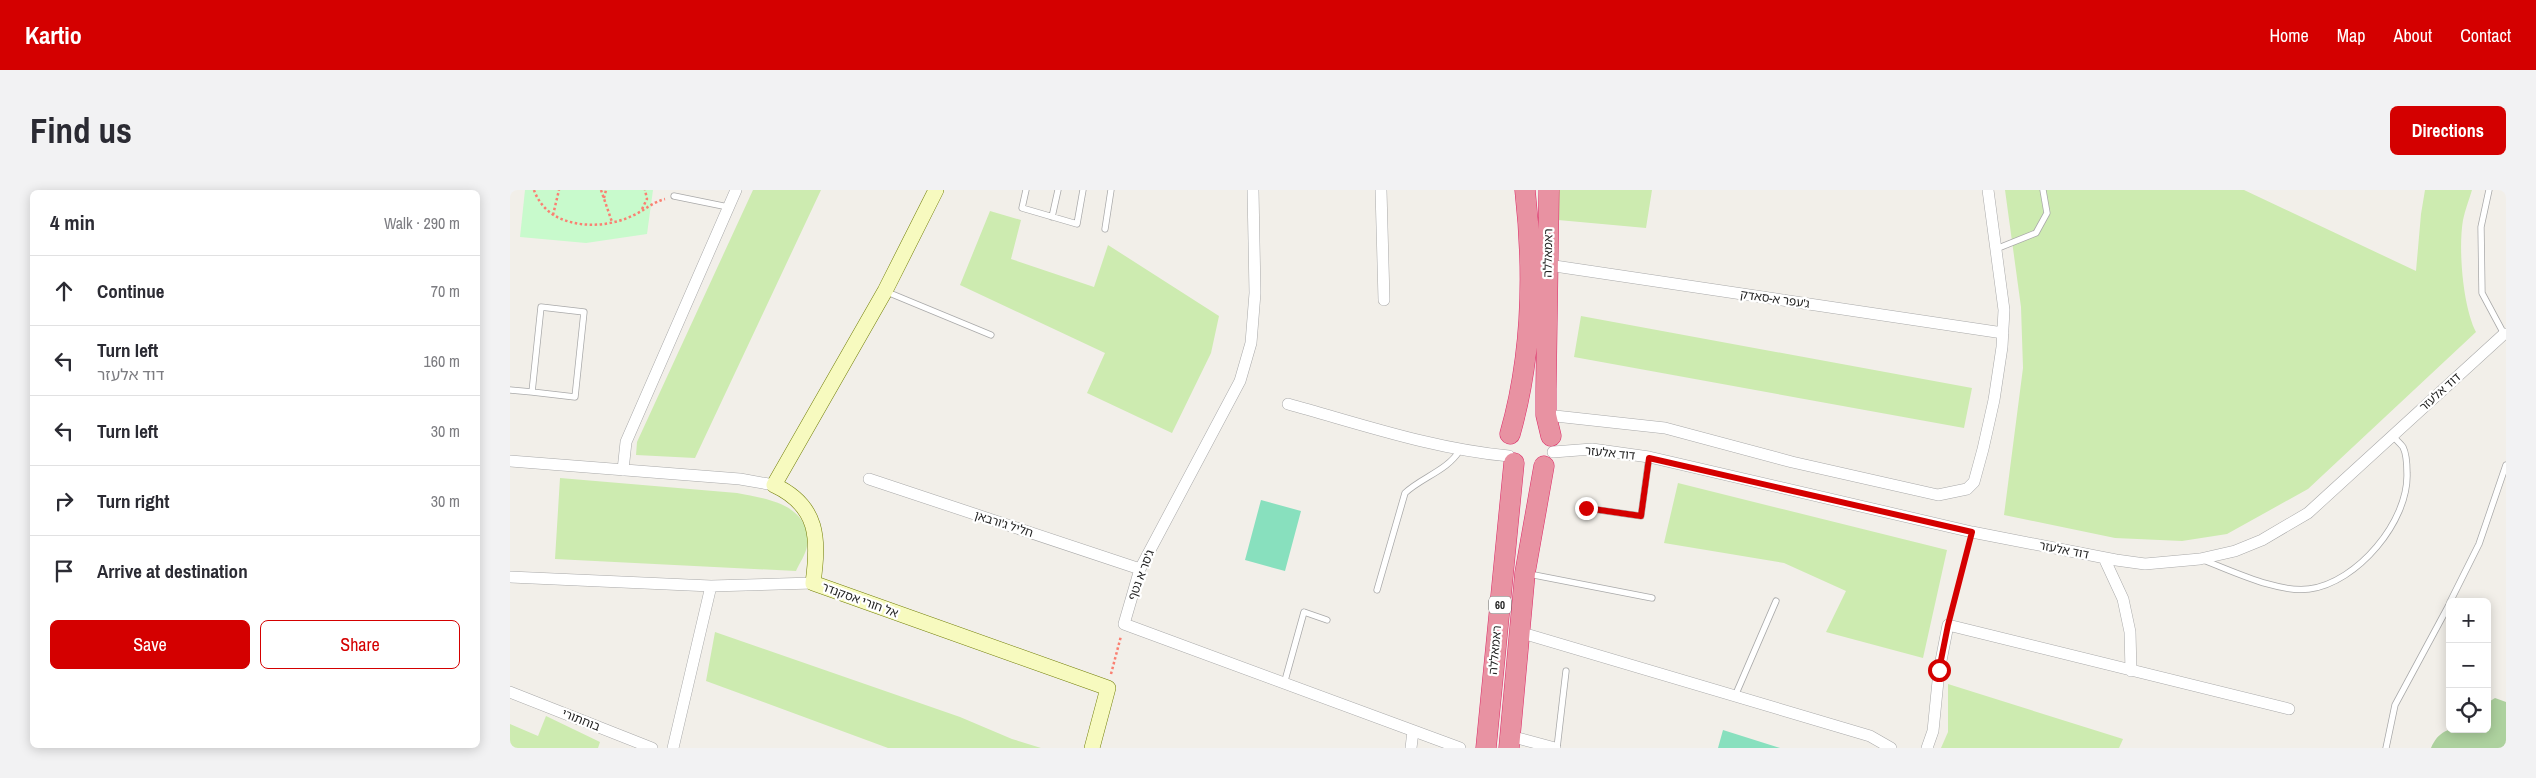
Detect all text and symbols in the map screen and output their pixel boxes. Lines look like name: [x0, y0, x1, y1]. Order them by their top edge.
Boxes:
text: Kartio: [25, 19, 82, 51]
text: Home: [2269, 23, 2309, 48]
text: Map: [2337, 23, 2366, 48]
text: About: [2394, 23, 2432, 48]
text: Contact: [2460, 23, 2511, 48]
button: Directions: [2390, 106, 2506, 155]
text: Find us: [30, 107, 132, 154]
text: 4 min: [50, 208, 95, 237]
text: Walk · 290 m: [384, 212, 460, 234]
street label: ראמאללה: [1540, 228, 1556, 278]
icon: ahead: [50, 277, 78, 305]
text: Continue: [97, 278, 165, 304]
text: 70 m: [431, 280, 460, 302]
street label: ג'עפר א-סאדק: [1739, 286, 1811, 312]
text: Turn left: [97, 337, 158, 363]
icon: left: [50, 347, 78, 375]
text: 160 m: [424, 350, 460, 372]
text: דוד אלעזר: [97, 363, 164, 385]
street label: דוד אלעזר: [2416, 369, 2464, 415]
icon: left: [50, 417, 78, 445]
text: Turn left: [97, 418, 158, 444]
text: 30 m: [431, 420, 460, 442]
street label: דוד אלעזר: [1584, 442, 1636, 464]
icon: right: [50, 487, 78, 515]
text: Turn right: [97, 488, 169, 514]
text: 30 m: [431, 490, 460, 512]
route end: [1575, 497, 1598, 520]
street label: חליל ג'ורבאן: [973, 507, 1035, 541]
street label: דוד אלעזר: [2038, 537, 2091, 563]
street label: ג'סר א נטף: [1124, 547, 1158, 602]
icon: arrive: [50, 557, 78, 585]
text: Arrive at destination: [97, 558, 248, 584]
street label: אל חורי אסקנדר: [820, 579, 901, 621]
road number: 60: [1489, 596, 1511, 614]
map controls: [2446, 598, 2491, 733]
button: +: [2446, 598, 2491, 643]
button: Save: [50, 620, 250, 669]
button: Share: [260, 620, 460, 669]
street label: ראמאללה: [1485, 625, 1505, 675]
button: −: [2446, 643, 2491, 688]
route start: [1928, 659, 1951, 682]
button: locate: [2446, 688, 2491, 733]
street label: בוחתורי: [559, 705, 603, 735]

